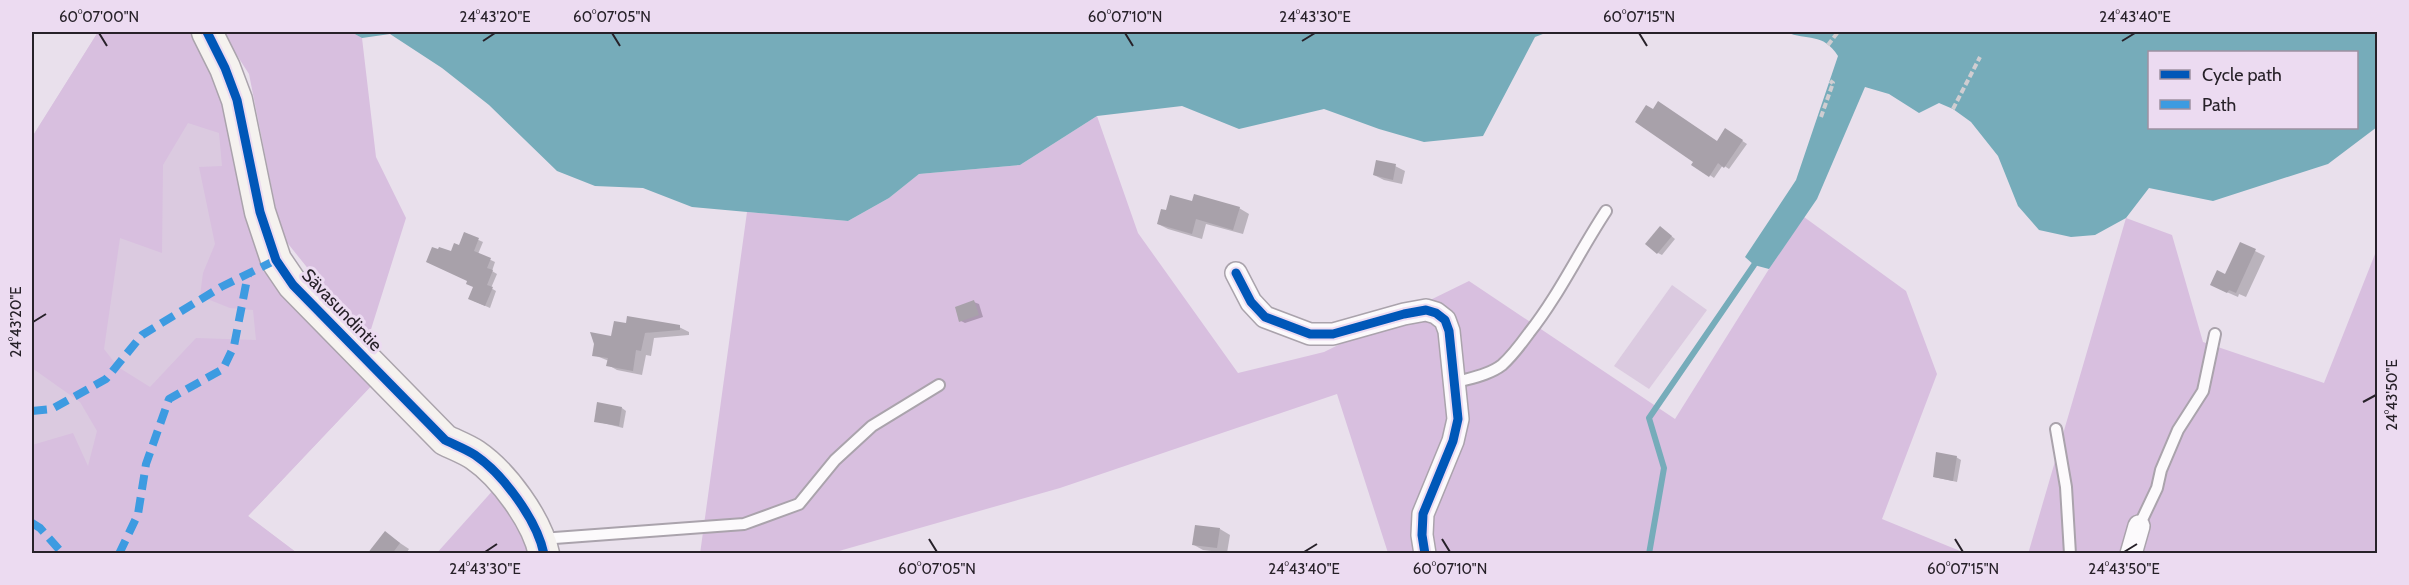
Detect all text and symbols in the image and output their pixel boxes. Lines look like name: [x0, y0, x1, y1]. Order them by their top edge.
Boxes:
text: 60°07'00"N: [59, 8, 139, 26]
text: 24°43'20"E: [459, 8, 531, 26]
text: 60°07'05"N: [573, 8, 651, 26]
text: 60°07'10"N: [1088, 8, 1162, 26]
text: 24°43'30"E: [1279, 8, 1351, 26]
text: 60°07'15"N: [1603, 8, 1675, 26]
text: 24°43'40"E: [2099, 8, 2171, 26]
legend: [2148, 51, 2358, 129]
text: Cycle path: [2202, 64, 2282, 86]
text: Path: [2202, 94, 2236, 116]
street label: Sävasundintie: [297, 264, 387, 356]
text: 24°43'20"E: [7, 286, 25, 358]
text: 24°43'50"E: [2383, 359, 2401, 431]
text: 24°43'30"E: [449, 560, 521, 578]
text: 60°07'05"N: [898, 560, 976, 578]
text: 24°43'40"E: [1268, 560, 1340, 578]
text: 60°07'10"N: [1413, 560, 1487, 578]
text: 60°07'15"N: [1927, 560, 1999, 578]
text: 24°43'50"E: [2088, 560, 2160, 578]

